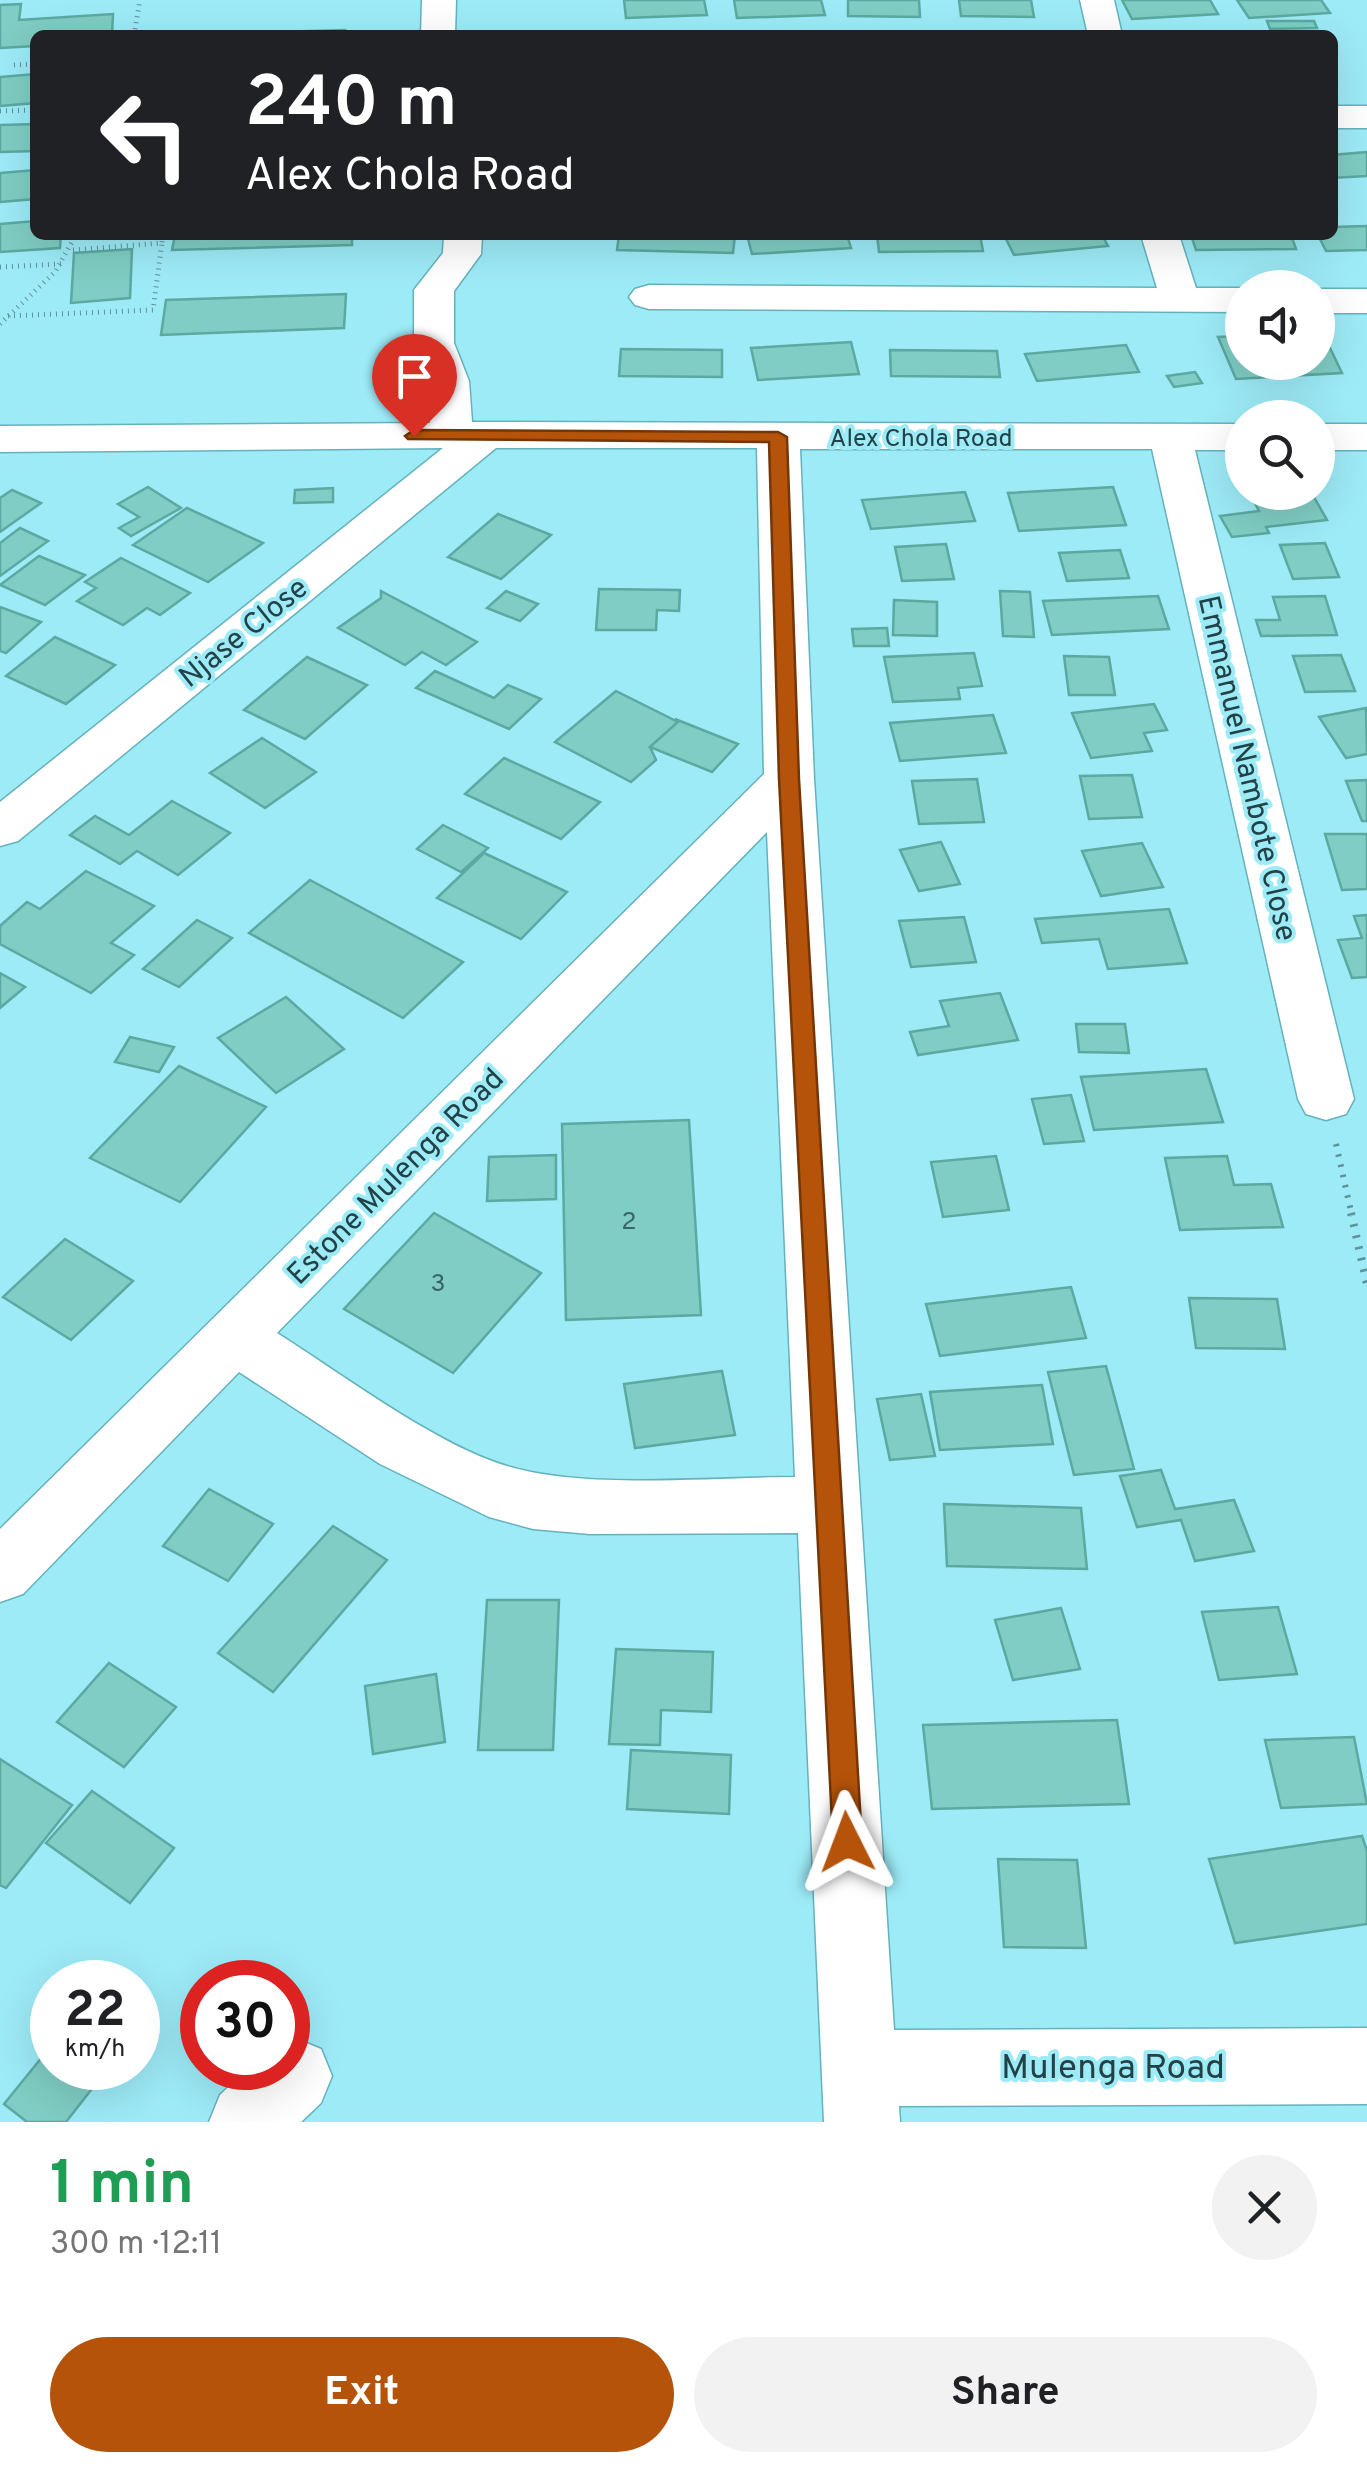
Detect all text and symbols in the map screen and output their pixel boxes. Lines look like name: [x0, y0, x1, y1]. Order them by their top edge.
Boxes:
text: 240 m: [245, 62, 458, 151]
icon: left: [80, 70, 210, 200]
text: Alex Chola Road: [245, 149, 575, 206]
map controls: [1225, 270, 1335, 510]
button: sound: [1225, 270, 1335, 380]
pin: [372, 334, 457, 437]
icon: arrive: [387, 349, 442, 404]
button: search: [1225, 400, 1335, 510]
street label: Alex Chola Road: [829, 424, 1013, 456]
street label: Njase Close: [173, 571, 317, 697]
street label: Emmanuel Nambote Close: [1188, 592, 1303, 945]
street label: Estone Mulenga Road: [281, 1062, 513, 1294]
house number: 2: [621, 1207, 637, 1239]
house number: 3: [430, 1269, 446, 1301]
position arrow: [795, 1790, 899, 1894]
speed limit sign: 30: [180, 1960, 310, 2090]
text: 22: [64, 1981, 126, 2044]
text: km/h: [65, 2034, 125, 2066]
street label: Mulenga Road: [1001, 2047, 1225, 2091]
text: 1 min: [50, 2149, 194, 2225]
button: close: [1212, 2155, 1317, 2260]
text: 300 m · 12:11: [50, 2225, 222, 2265]
button: Exit: [50, 2337, 674, 2452]
button: Share: [694, 2337, 1317, 2452]

